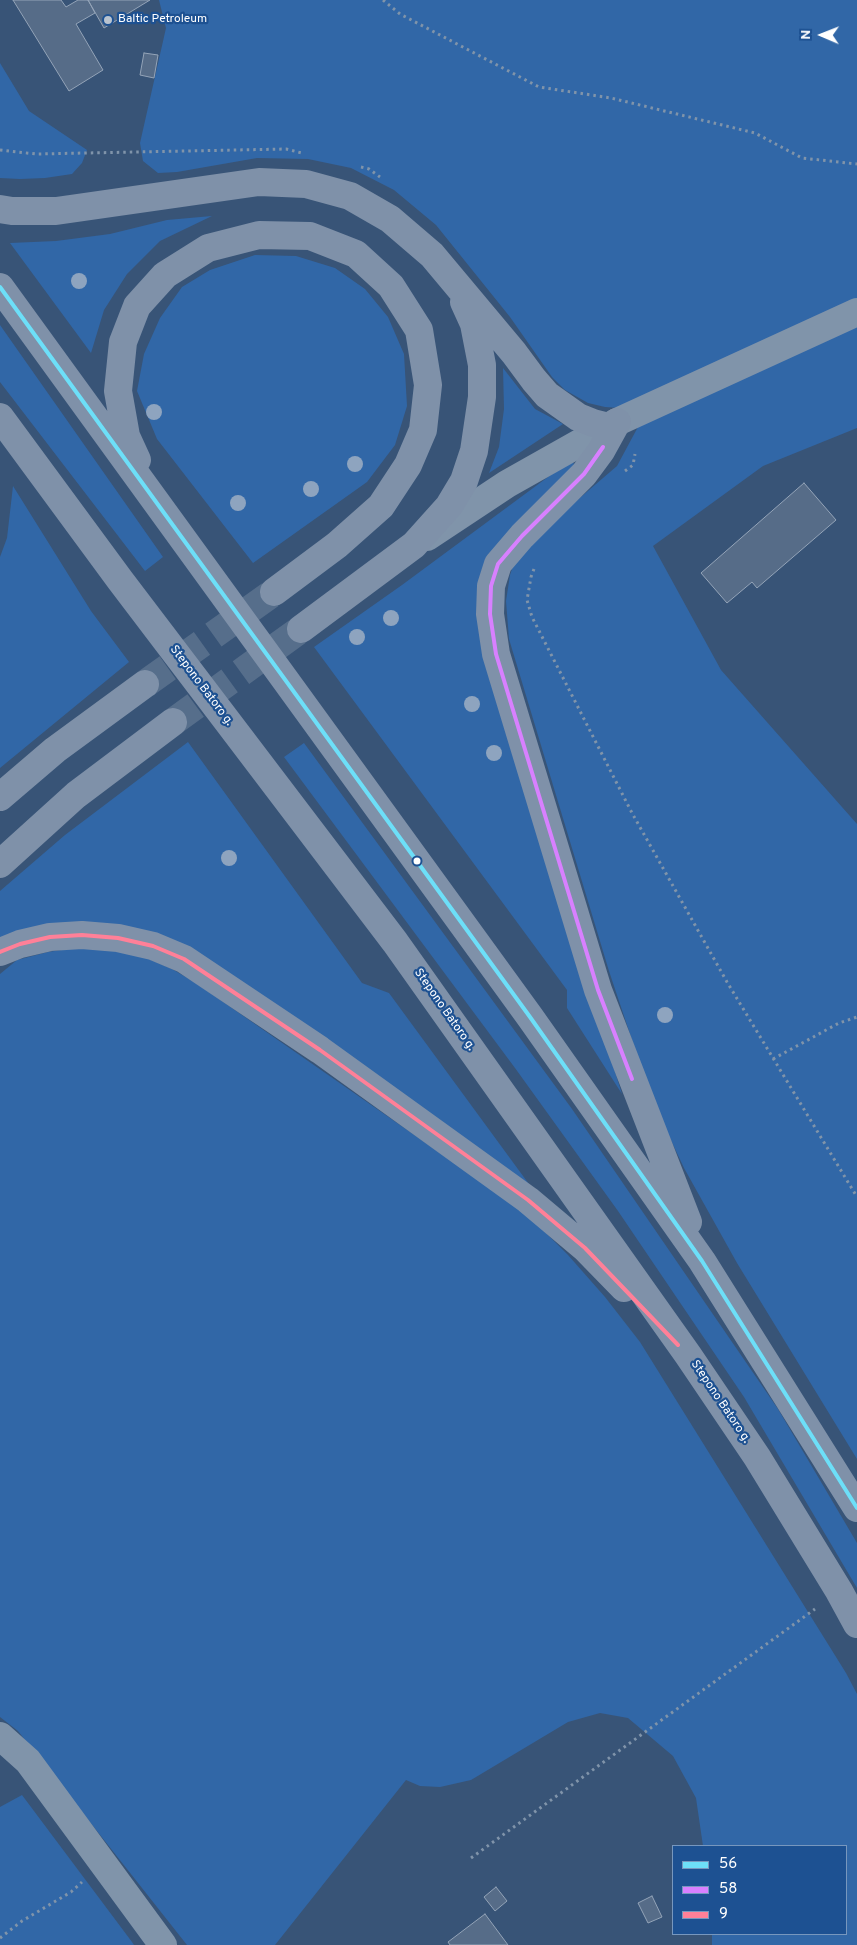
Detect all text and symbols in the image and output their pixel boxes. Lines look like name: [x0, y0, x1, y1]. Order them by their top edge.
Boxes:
north arrow: [797, 10, 847, 60]
place label: Baltic Petroleum: [118, 13, 207, 27]
marker: Baltic Petroleum: [102, 14, 114, 26]
text: N: [798, 30, 815, 40]
street label: Stepono Batoro g.: [166, 643, 236, 729]
unlabelled marker: [412, 856, 422, 866]
street label: Stepono Batoro g.: [410, 966, 478, 1054]
street label: Stepono Batoro g.: [687, 1358, 753, 1446]
legend: [672, 1845, 847, 1935]
text: 56: [719, 1855, 737, 1874]
text: 58: [719, 1880, 737, 1899]
text: 9: [719, 1905, 728, 1924]

